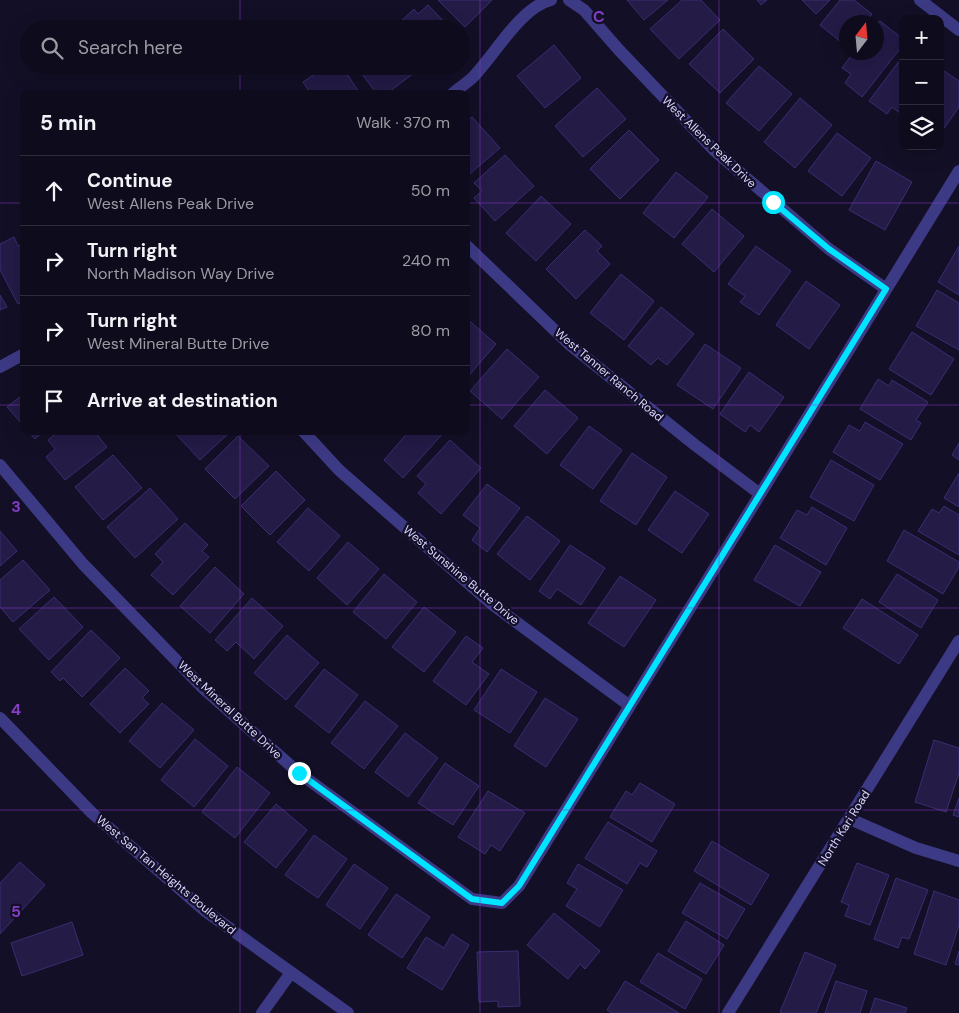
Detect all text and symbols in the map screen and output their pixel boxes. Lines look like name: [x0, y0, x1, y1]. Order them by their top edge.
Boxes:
text: C: [593, 6, 605, 27]
north arrow: [839, 15, 884, 60]
map controls: [899, 15, 944, 150]
button: +: [899, 15, 944, 60]
search box: [20, 20, 470, 75]
icon: search: [38, 34, 66, 62]
text: Search here: [78, 35, 183, 60]
button: −: [899, 60, 944, 105]
street label: West Allens Peak Drive: [658, 93, 760, 191]
button: layers: [899, 105, 944, 150]
text: 5 min: [40, 109, 96, 137]
text: Walk · 370 m: [356, 112, 450, 133]
text: Continue: [87, 168, 173, 193]
icon: ahead: [40, 177, 68, 205]
text: 50 m: [411, 180, 450, 201]
route start: [762, 191, 785, 214]
text: West Allens Peak Drive: [87, 193, 254, 214]
text: Turn right: [87, 238, 177, 263]
icon: right: [40, 247, 68, 275]
text: 240 m: [402, 250, 450, 271]
text: North Madison Way Drive: [87, 263, 274, 284]
text: Turn right: [87, 308, 177, 333]
icon: right: [40, 317, 68, 345]
text: 80 m: [411, 320, 450, 341]
street label: West Tanner Ranch Road: [551, 325, 667, 425]
text: West Mineral Butte Drive: [87, 333, 269, 354]
icon: arrive: [40, 387, 68, 415]
text: Arrive at destination: [87, 388, 278, 413]
text: 3: [11, 496, 21, 517]
street label: West Sunshine Butte Drive: [400, 522, 522, 628]
street label: West Mineral Butte Drive: [175, 658, 286, 763]
text: 4: [11, 699, 21, 720]
route end: [288, 762, 311, 785]
street label: North Kari Road: [814, 787, 874, 869]
street label: West San Tan Heights Boulevard: [93, 812, 239, 938]
text: 5: [11, 901, 21, 922]

